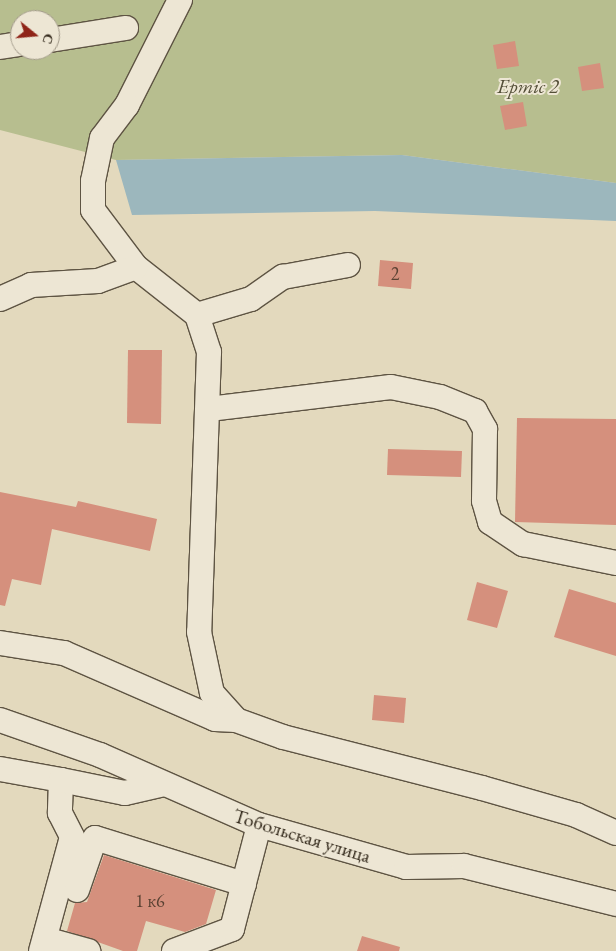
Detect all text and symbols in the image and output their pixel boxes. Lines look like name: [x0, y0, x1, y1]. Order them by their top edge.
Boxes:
north arrow: [10, 10, 60, 60]
text: С: [38, 32, 58, 46]
park label: Ертіс 2: [497, 74, 559, 98]
house number: 2: [391, 263, 399, 285]
street label: Тобольская улица: [230, 804, 374, 868]
house number: 1 к6: [135, 890, 165, 912]

